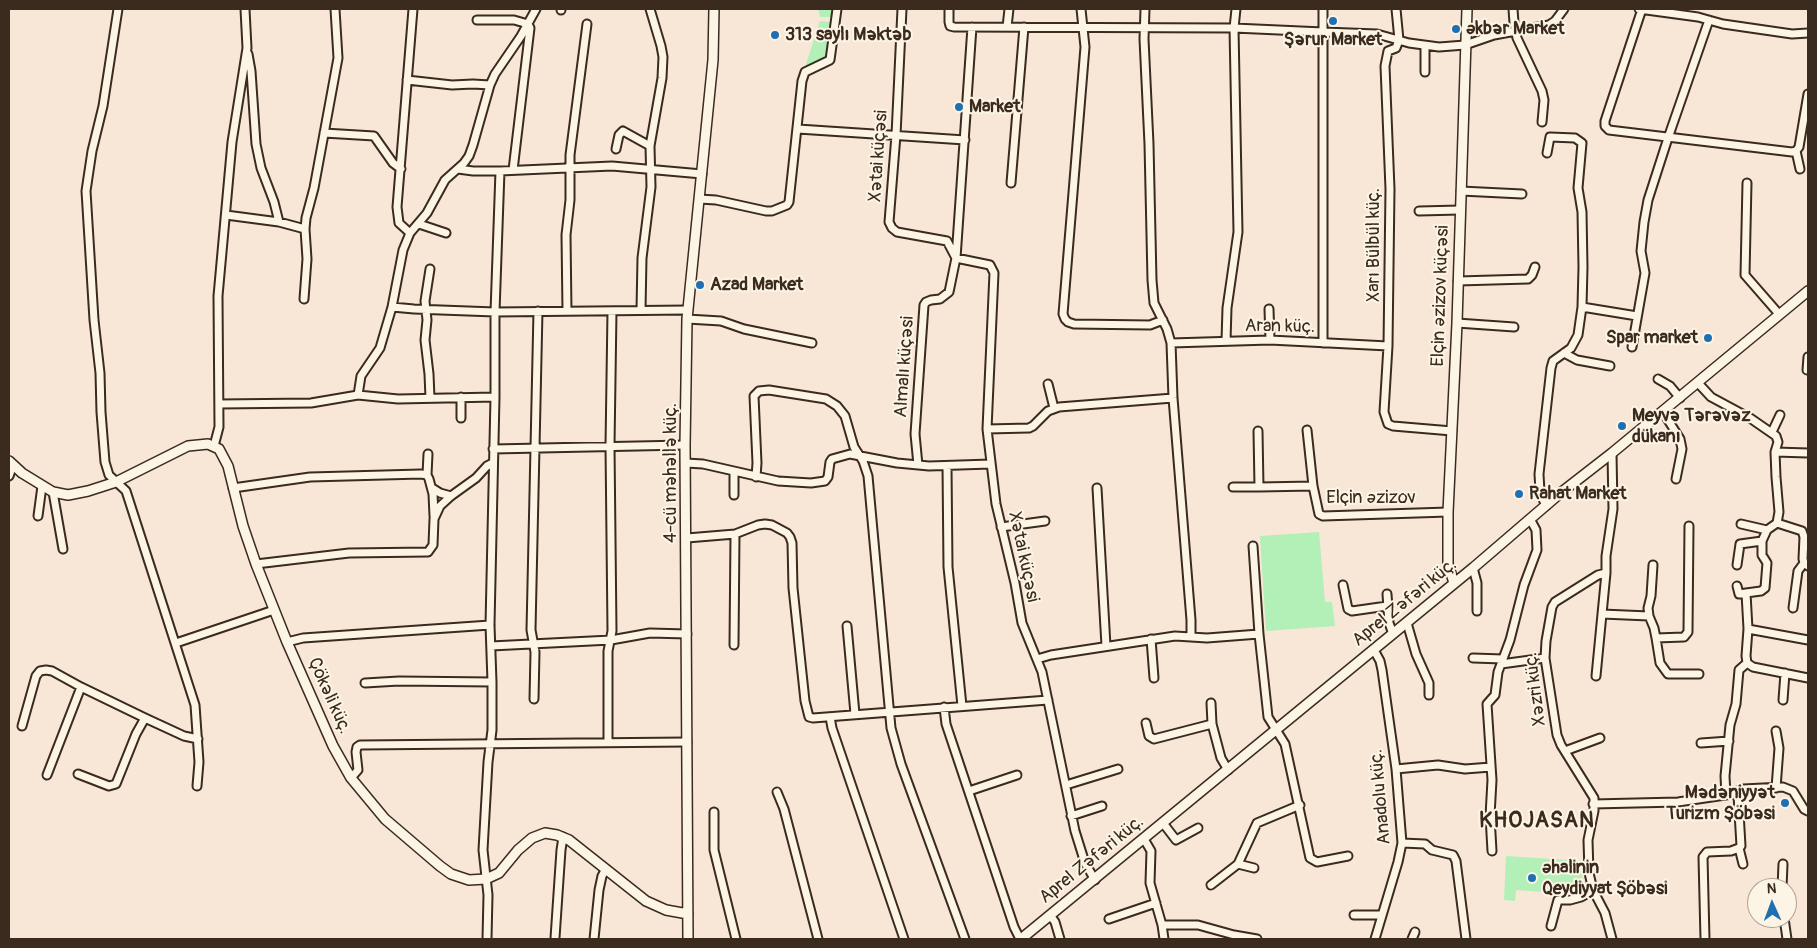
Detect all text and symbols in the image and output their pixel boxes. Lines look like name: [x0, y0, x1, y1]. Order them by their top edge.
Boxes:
marker: Şərur Market: [1327, 15, 1339, 27]
place label: Əkbər Market: [1466, 18, 1564, 40]
marker: Əkbər Market: [1450, 23, 1462, 35]
place label: 313 saylı Məktəb: [785, 24, 911, 46]
marker: 313 saylı Məktəb: [769, 29, 781, 41]
place label: Şərur Market: [1284, 29, 1382, 51]
place label: Market: [969, 96, 1020, 118]
marker: Market: [953, 101, 965, 113]
street label: Xətai küçəsi: [865, 109, 893, 203]
street label: Xarı Bülbül küç.: [1363, 188, 1385, 302]
street label: Elçin Əzizov küçəsi: [1428, 225, 1454, 367]
place label: Azad Market: [710, 274, 803, 296]
marker: Azad Market: [694, 279, 706, 291]
street label: Almalı küçəsi: [891, 316, 919, 418]
street label: Aran küç.: [1245, 316, 1315, 338]
place label: Spar market: [1606, 327, 1698, 349]
marker: Spar market: [1702, 332, 1714, 344]
street label: 4-cü məhəllə küç.: [660, 403, 682, 543]
place label: Meyvə Tərəvəz dükanı: [1632, 405, 1751, 448]
marker: Meyvə Tərəvəz dükanı: [1616, 420, 1628, 432]
place label: Rahat Market: [1529, 483, 1627, 505]
street label: Elçin Əzizov: [1326, 487, 1416, 509]
marker: Rahat Market: [1513, 488, 1525, 500]
street label: Xətai küçəsi: [1003, 510, 1043, 604]
street label: Aprel Zəfəri küç.: [1348, 554, 1462, 652]
street label: Xəzri küç.: [1521, 651, 1551, 727]
street label: Çökəli küç.: [303, 655, 355, 737]
street label: Anadolu küç.: [1366, 748, 1396, 846]
place label: Mədəniyyət Turizm Şöbəsi: [1666, 782, 1775, 824]
marker: Mədəniyyət Turizm Şöbəsi: [1779, 797, 1791, 809]
district label: KHOJASAN: [1478, 808, 1596, 834]
street label: Aprel Zəfəri küç.: [1035, 811, 1149, 909]
place label: Əhalinin Qeydiyyat Şöbəsi: [1542, 857, 1667, 900]
marker: Əhalinin Qeydiyyat Şöbəsi: [1526, 872, 1538, 884]
north arrow: [1747, 878, 1797, 928]
text: N: [1766, 880, 1777, 897]

